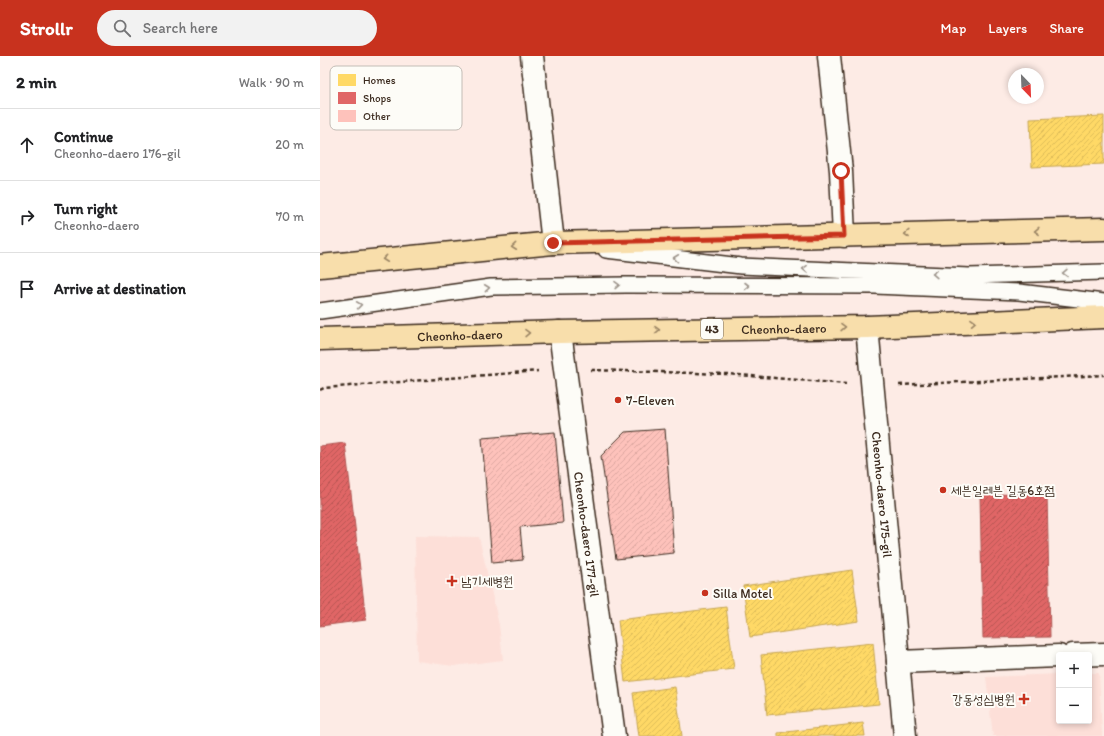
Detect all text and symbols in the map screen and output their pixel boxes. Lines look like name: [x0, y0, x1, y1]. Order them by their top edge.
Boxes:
search box: [97, 10, 377, 46]
text: Strollr: [20, 17, 73, 40]
icon: search: [111, 17, 133, 39]
text: Search here: [143, 19, 218, 37]
text: Map: [941, 20, 966, 37]
text: Layers: [988, 20, 1027, 37]
text: Share: [1049, 20, 1084, 37]
legend: [330, 66, 462, 130]
north arrow: [1008, 68, 1044, 104]
text: 2 min: [16, 72, 56, 92]
text: Homes: [363, 74, 396, 87]
text: Walk · 90 m: [239, 75, 304, 90]
text: Shops: [363, 92, 391, 105]
text: Other: [363, 110, 391, 123]
text: Continue: [54, 128, 113, 146]
icon: ahead: [16, 134, 38, 156]
text: 20 m: [275, 137, 304, 152]
text: Cheonho-daero 176-gil: [54, 146, 181, 161]
route start: [832, 162, 850, 180]
text: Turn right: [54, 200, 118, 218]
icon: right: [16, 206, 38, 228]
text: 70 m: [276, 209, 304, 224]
text: Cheonho-daero: [54, 218, 139, 233]
one-way arrow: [1034, 227, 1040, 235]
one-way arrow: [904, 230, 910, 238]
route end: [544, 234, 562, 252]
one-way arrow: [511, 242, 517, 251]
one-way arrow: [673, 254, 679, 263]
one-way arrow: [382, 255, 388, 264]
one-way arrow: [802, 265, 808, 273]
one-way arrow: [1062, 269, 1068, 277]
one-way arrow: [932, 270, 938, 279]
icon: arrive: [16, 278, 38, 300]
text: Arrive at destination: [54, 280, 186, 298]
one-way arrow: [614, 281, 620, 289]
one-way arrow: [744, 282, 750, 290]
one-way arrow: [484, 284, 490, 293]
one-way arrow: [355, 301, 362, 310]
one-way arrow: [970, 318, 976, 327]
road number: 43: [701, 319, 723, 339]
street label: Cheonho-daero: [741, 321, 827, 337]
one-way arrow: [840, 323, 846, 331]
one-way arrow: [654, 326, 660, 335]
street label: Cheonho-daero: [417, 327, 503, 344]
one-way arrow: [524, 329, 530, 337]
place label: 7-Eleven: [626, 393, 675, 408]
marker: 7-Eleven: [613, 395, 623, 405]
street label: Cheonho-daero 175-gil: [869, 431, 895, 558]
street label: Cheonho-daero 177-gil: [571, 471, 602, 598]
place label: 세븐일레븐 길동6호점: [951, 483, 1055, 498]
marker: 세븐일레븐 길동6호점: [938, 485, 948, 495]
place label: 남기세병원: [461, 574, 513, 589]
marker: 남기세병원: [446, 575, 458, 587]
place label: Silla Motel: [713, 586, 772, 601]
marker: Silla Motel: [700, 588, 710, 598]
map controls: [1056, 652, 1092, 724]
button: +: [1056, 652, 1092, 688]
button: −: [1056, 688, 1092, 724]
place label: 강동성심병원: [952, 692, 1015, 707]
marker: 강동성심병원: [1018, 693, 1030, 705]

